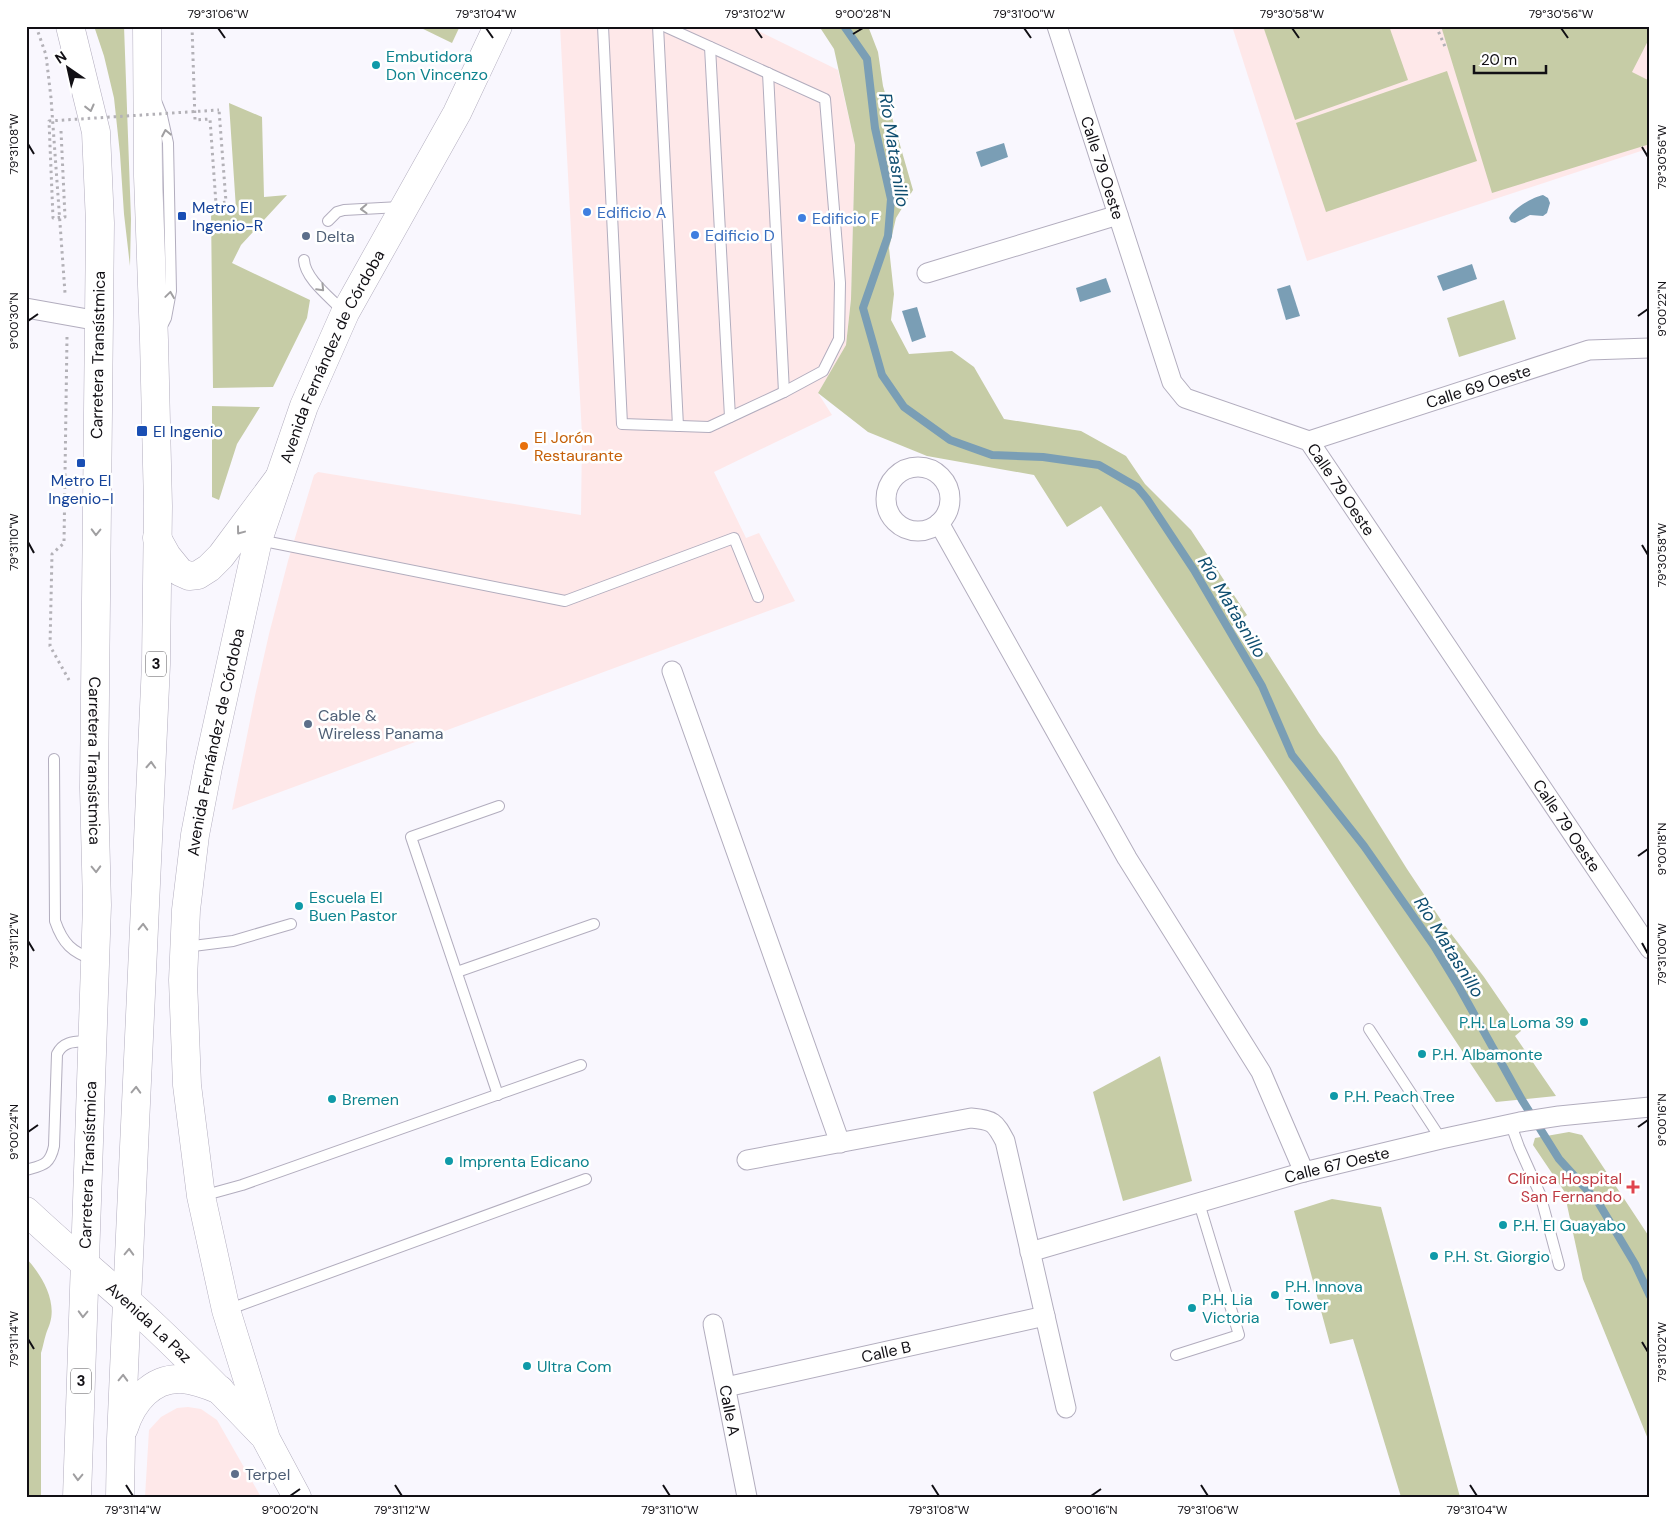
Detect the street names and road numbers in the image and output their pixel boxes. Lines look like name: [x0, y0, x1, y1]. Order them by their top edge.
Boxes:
street label: Calle 79 Oeste: [1076, 113, 1129, 222]
street label: Avenida Fernández de Córdoba: [275, 246, 389, 466]
street label: Carretera Transístmica: [86, 271, 110, 439]
street label: Calle 69 Oeste: [1423, 359, 1533, 413]
street label: Calle 79 Oeste: [1303, 439, 1380, 540]
street label: Avenida Fernández de Córdoba: [182, 626, 249, 857]
road number: 3: [146, 652, 166, 676]
street label: Carretera Transístmica: [83, 677, 106, 845]
street label: Calle 79 Oeste: [1528, 775, 1606, 876]
street label: Carretera Transístmica: [75, 1081, 101, 1249]
street label: Calle 67 Oeste: [1282, 1141, 1391, 1188]
street label: Avenida La Paz: [102, 1277, 197, 1367]
street label: Calle B: [859, 1336, 913, 1367]
road number: 3: [71, 1368, 91, 1394]
street label: Calle A: [715, 1383, 745, 1438]

